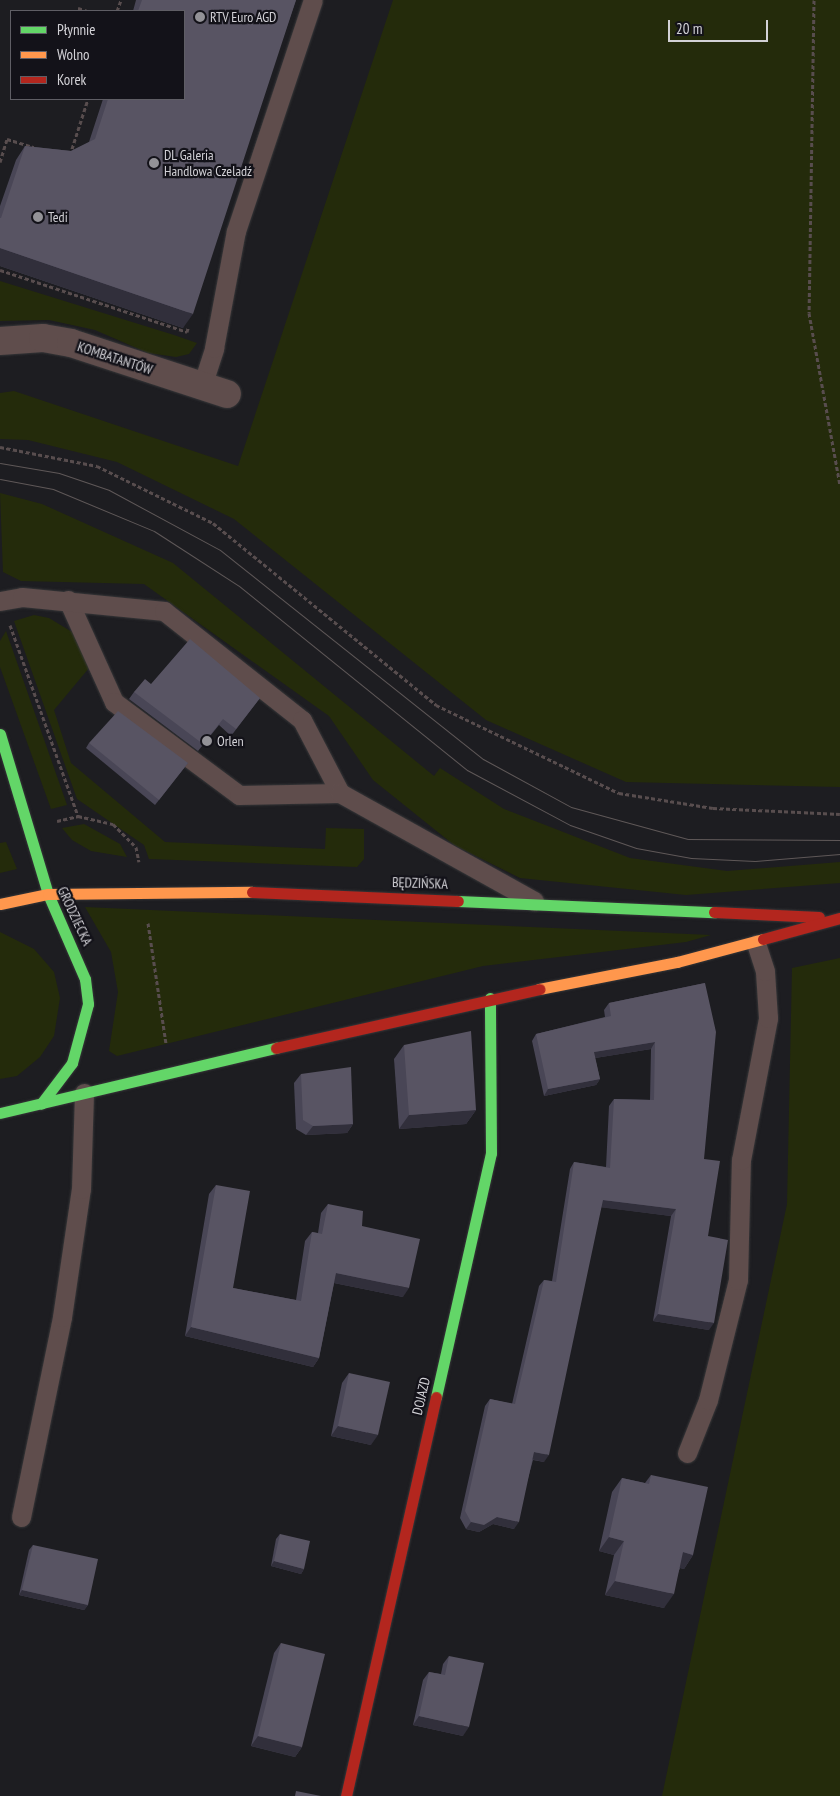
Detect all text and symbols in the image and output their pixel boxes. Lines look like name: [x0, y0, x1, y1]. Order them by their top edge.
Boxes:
place label: RTV Euro AGD: [210, 9, 277, 25]
legend: [10, 10, 185, 100]
scale bar: [670, 10, 770, 42]
marker: RTV Euro AGD: [194, 11, 206, 23]
text: 20 m: [676, 19, 702, 38]
text: Płynnie: [57, 20, 96, 39]
text: Wolno: [57, 45, 90, 64]
text: Korek: [57, 70, 86, 89]
place label: DL Galeria Handlowa Czeladź: [164, 147, 252, 180]
marker: DL Galeria Handlowa Czeladź: [148, 157, 160, 169]
place label: Tedi: [48, 209, 68, 225]
marker: Tedi: [32, 211, 44, 223]
street label: KOMBATANTÓW: [75, 338, 155, 378]
place label: Orlen: [217, 733, 244, 749]
marker: Orlen: [201, 735, 213, 747]
street label: BĘDZIŃSKA: [392, 874, 448, 892]
street label: GRODZIECKA: [54, 884, 96, 948]
street label: DOJAZD: [409, 1375, 433, 1417]

